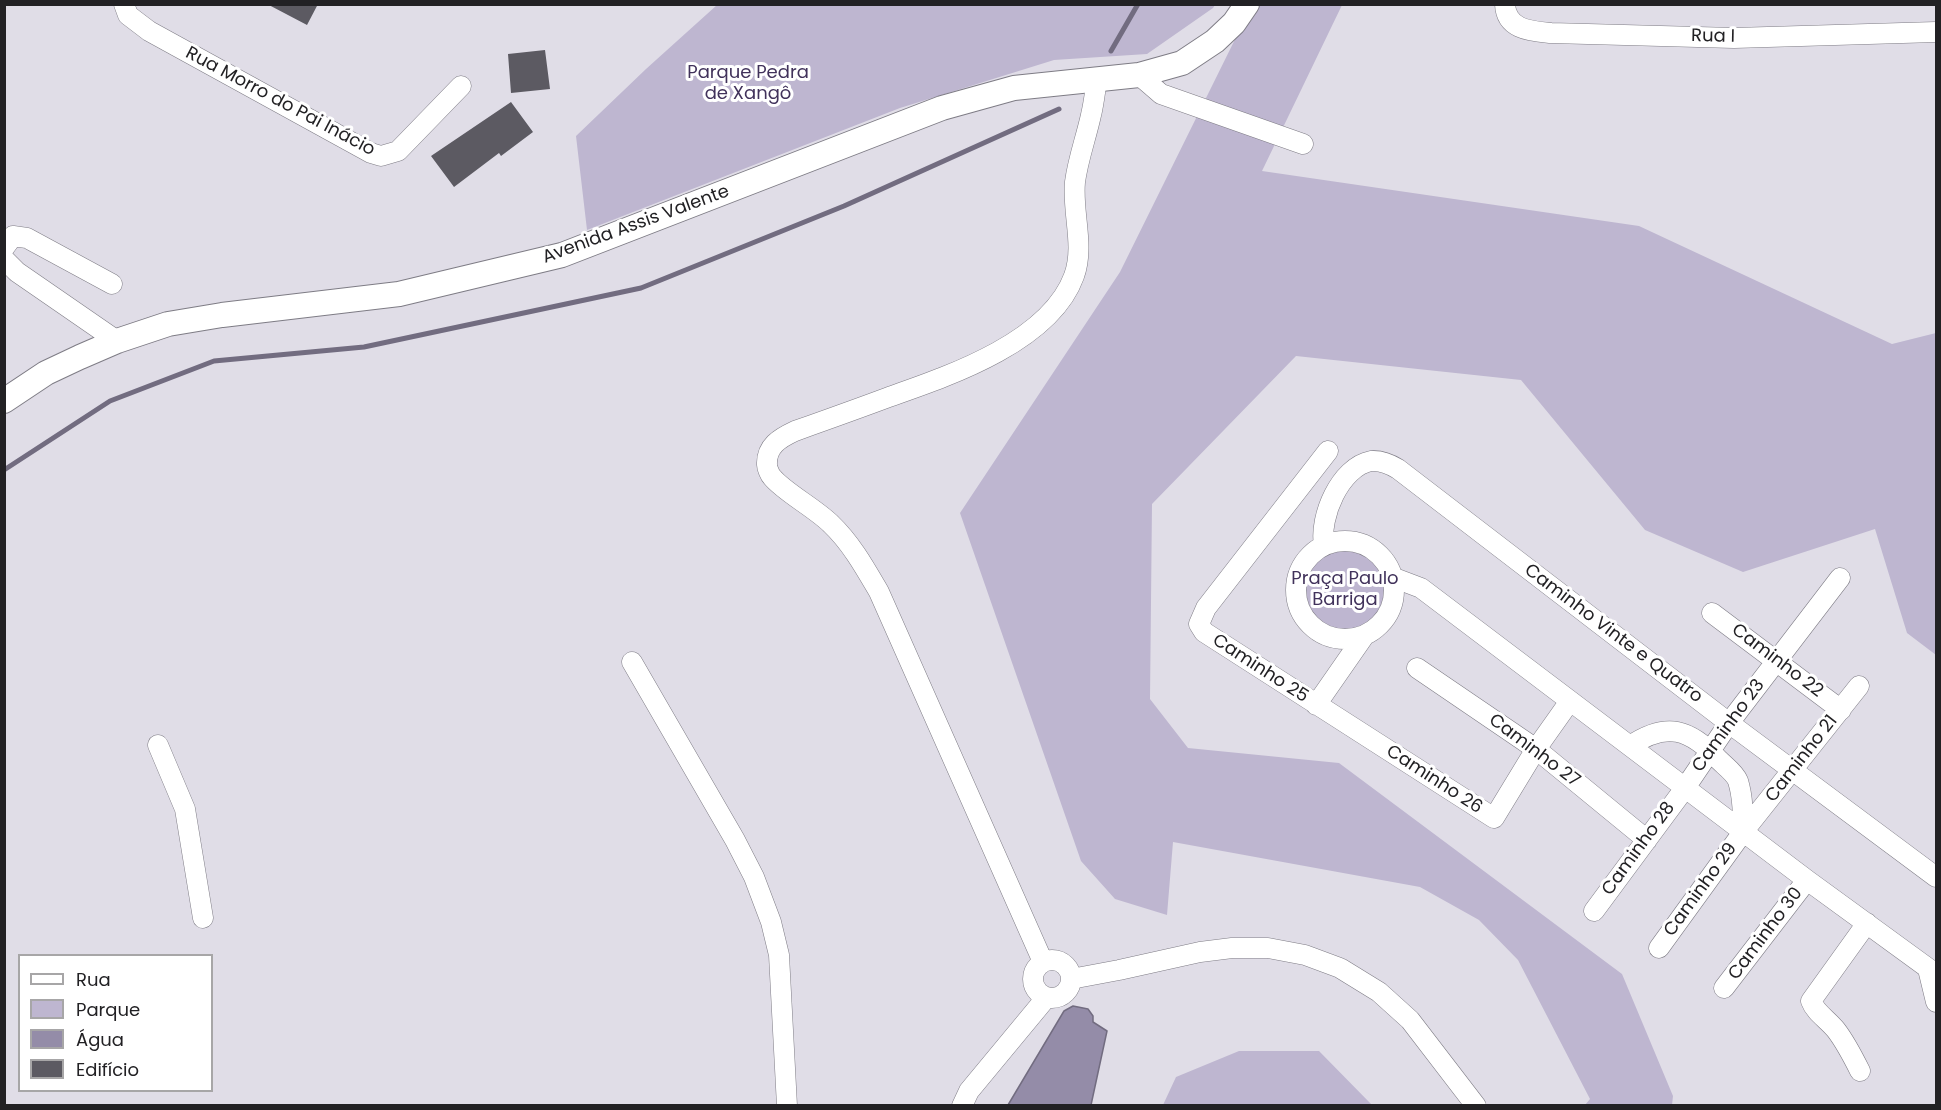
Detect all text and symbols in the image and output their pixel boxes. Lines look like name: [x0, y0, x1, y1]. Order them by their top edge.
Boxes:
street label: Rua I: [1691, 26, 1735, 48]
street label: Rua Morro do Pai Inácio: [182, 43, 378, 161]
park label: Parque Pedra de Xangô: [687, 62, 809, 104]
street label: Avenida Assis Valente: [540, 181, 732, 269]
street label: Caminho Vinte e Quatro: [1520, 560, 1706, 708]
park label: Praça Paulo Barriga: [1291, 568, 1399, 610]
street label: Caminho 22: [1727, 620, 1827, 702]
street label: Caminho 25: [1208, 630, 1312, 708]
street label: Caminho 23: [1688, 675, 1770, 777]
street label: Caminho 27: [1484, 710, 1584, 792]
street label: Caminho 21: [1761, 711, 1843, 807]
street label: Caminho 26: [1382, 741, 1486, 819]
street label: Caminho 28: [1598, 798, 1680, 900]
street label: Caminho 29: [1660, 839, 1742, 941]
street label: Caminho 30: [1724, 883, 1808, 985]
legend: [18, 954, 213, 1092]
text: Rua: [76, 967, 111, 992]
text: Parque: [76, 997, 140, 1022]
text: Água: [76, 1027, 124, 1052]
text: Edifício: [76, 1057, 139, 1082]

